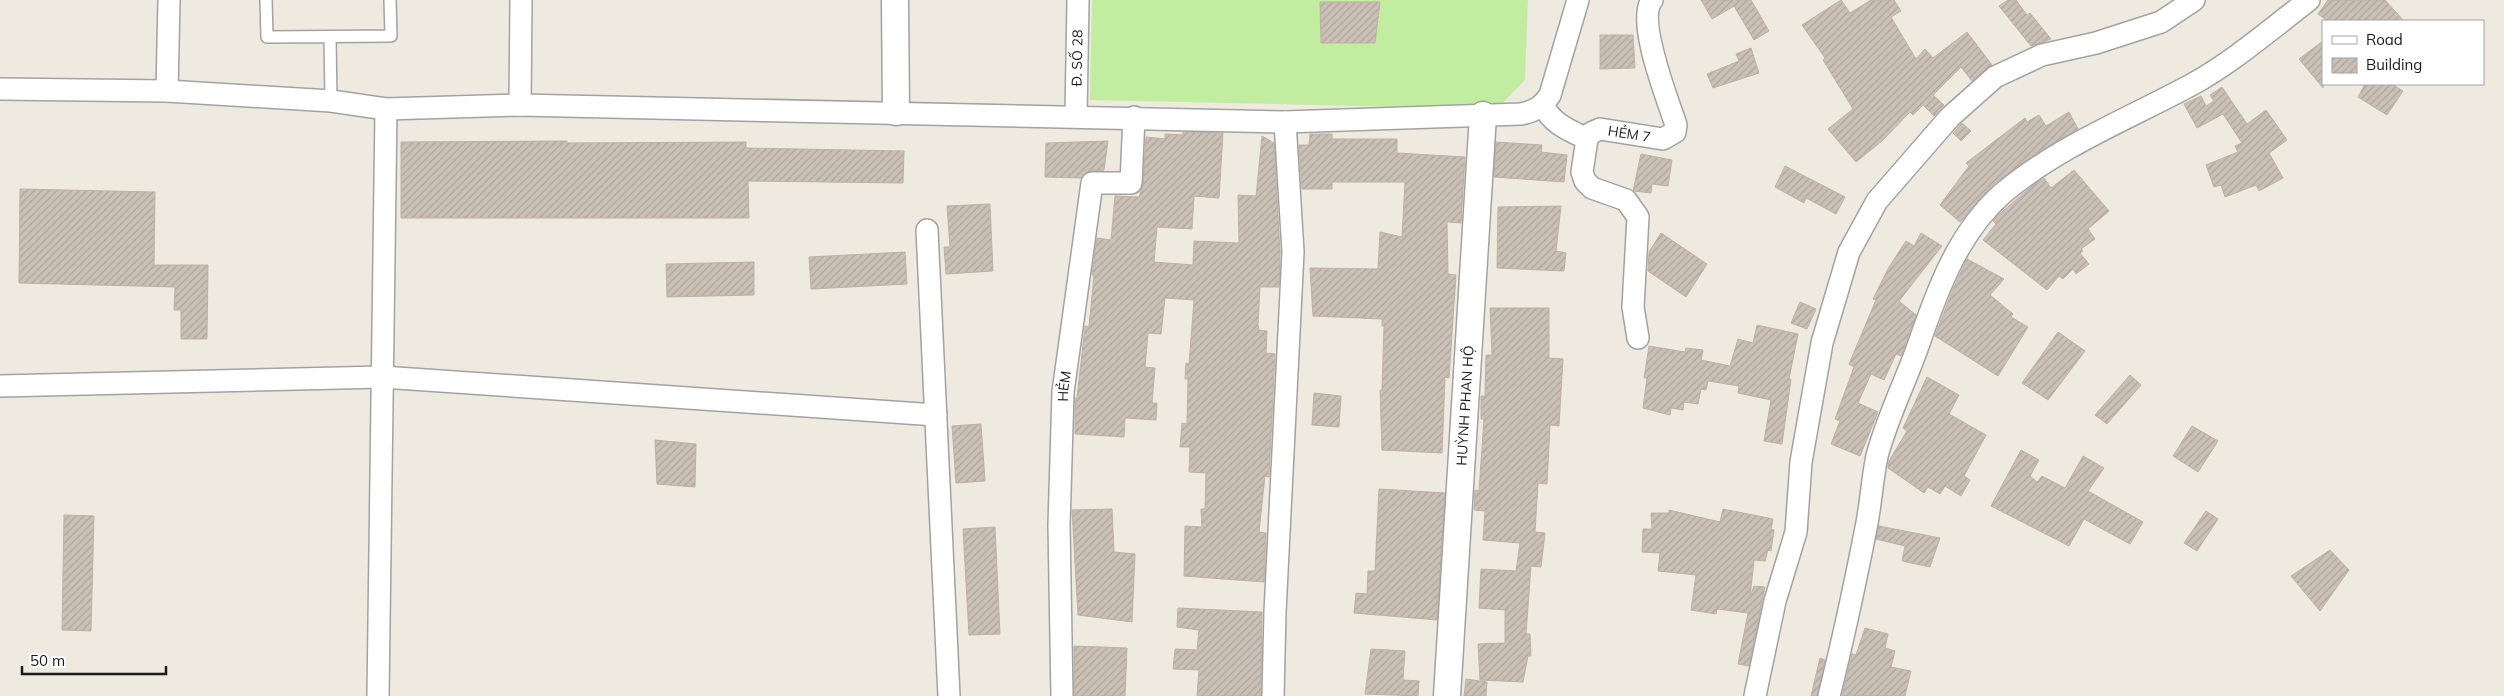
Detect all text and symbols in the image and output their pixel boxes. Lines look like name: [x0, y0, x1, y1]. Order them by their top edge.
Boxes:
legend: [2322, 20, 2484, 85]
street label: Đ. SỐ 28: [1068, 29, 1086, 87]
text: Road: [2366, 30, 2403, 49]
text: Building: [2366, 55, 2422, 74]
street label: HẺM 7: [1607, 121, 1652, 146]
street label: HUỲNH PHAN HỘ: [1452, 345, 1478, 466]
street label: HẺM: [1054, 370, 1075, 402]
scale bar: [22, 644, 166, 676]
text: 50 m: [30, 651, 65, 670]

